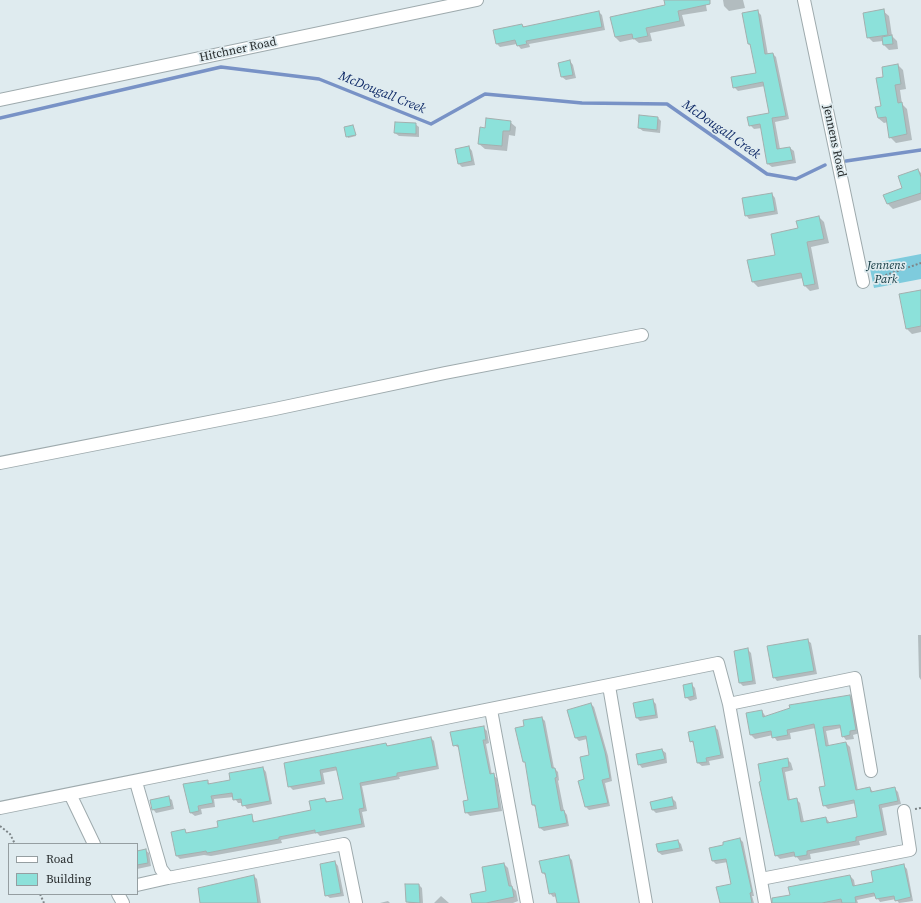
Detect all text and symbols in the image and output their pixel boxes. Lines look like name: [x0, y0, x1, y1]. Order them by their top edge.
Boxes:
street label: Hitchner Road: [198, 35, 278, 65]
water label: McDougall Creek: [336, 69, 428, 117]
water label: McDougall Creek: [679, 97, 763, 163]
street label: Jennens Road: [819, 104, 849, 178]
park label: Jennens Park: [867, 259, 905, 287]
legend: [8, 843, 138, 895]
text: Road: [46, 851, 73, 867]
text: Building: [46, 871, 91, 887]

